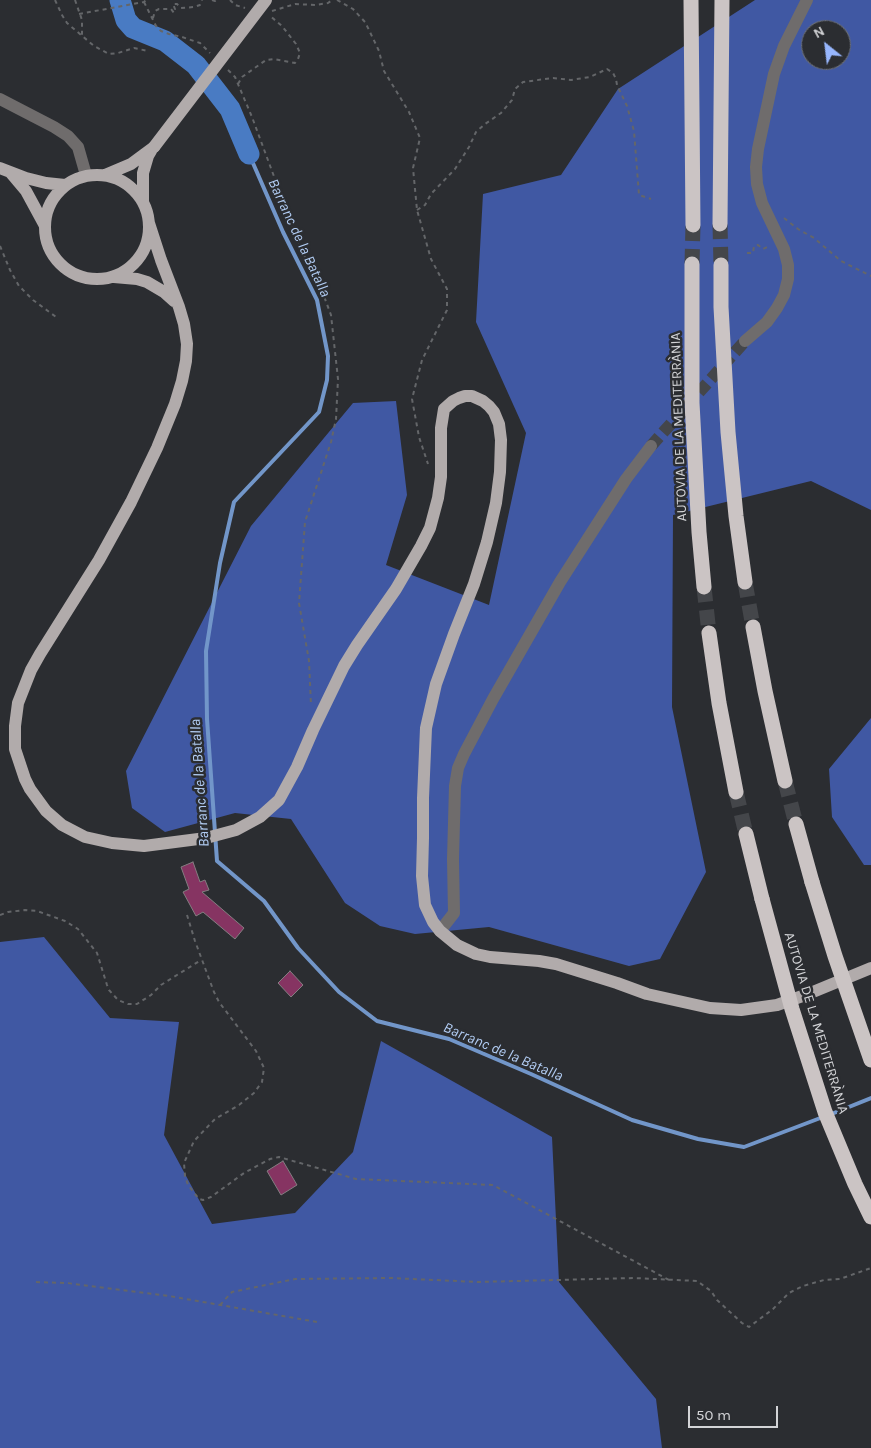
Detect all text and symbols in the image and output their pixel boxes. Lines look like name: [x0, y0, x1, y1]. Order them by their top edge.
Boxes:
north arrow: [801, 20, 851, 70]
text: N: [810, 22, 827, 42]
water label: Barranc de la Batalla: [264, 176, 334, 300]
street label: AUTOVIA DE LA MEDITERRÀNIA: [667, 332, 691, 522]
water label: Barranc de la Batalla: [187, 718, 213, 848]
street label: AUTOVIA DE LA MEDITERRÀNIA: [780, 930, 852, 1116]
water label: Barranc de la Batalla: [440, 1019, 566, 1085]
scale bar: [691, 1396, 781, 1428]
text: 50 m: [696, 1406, 731, 1424]

